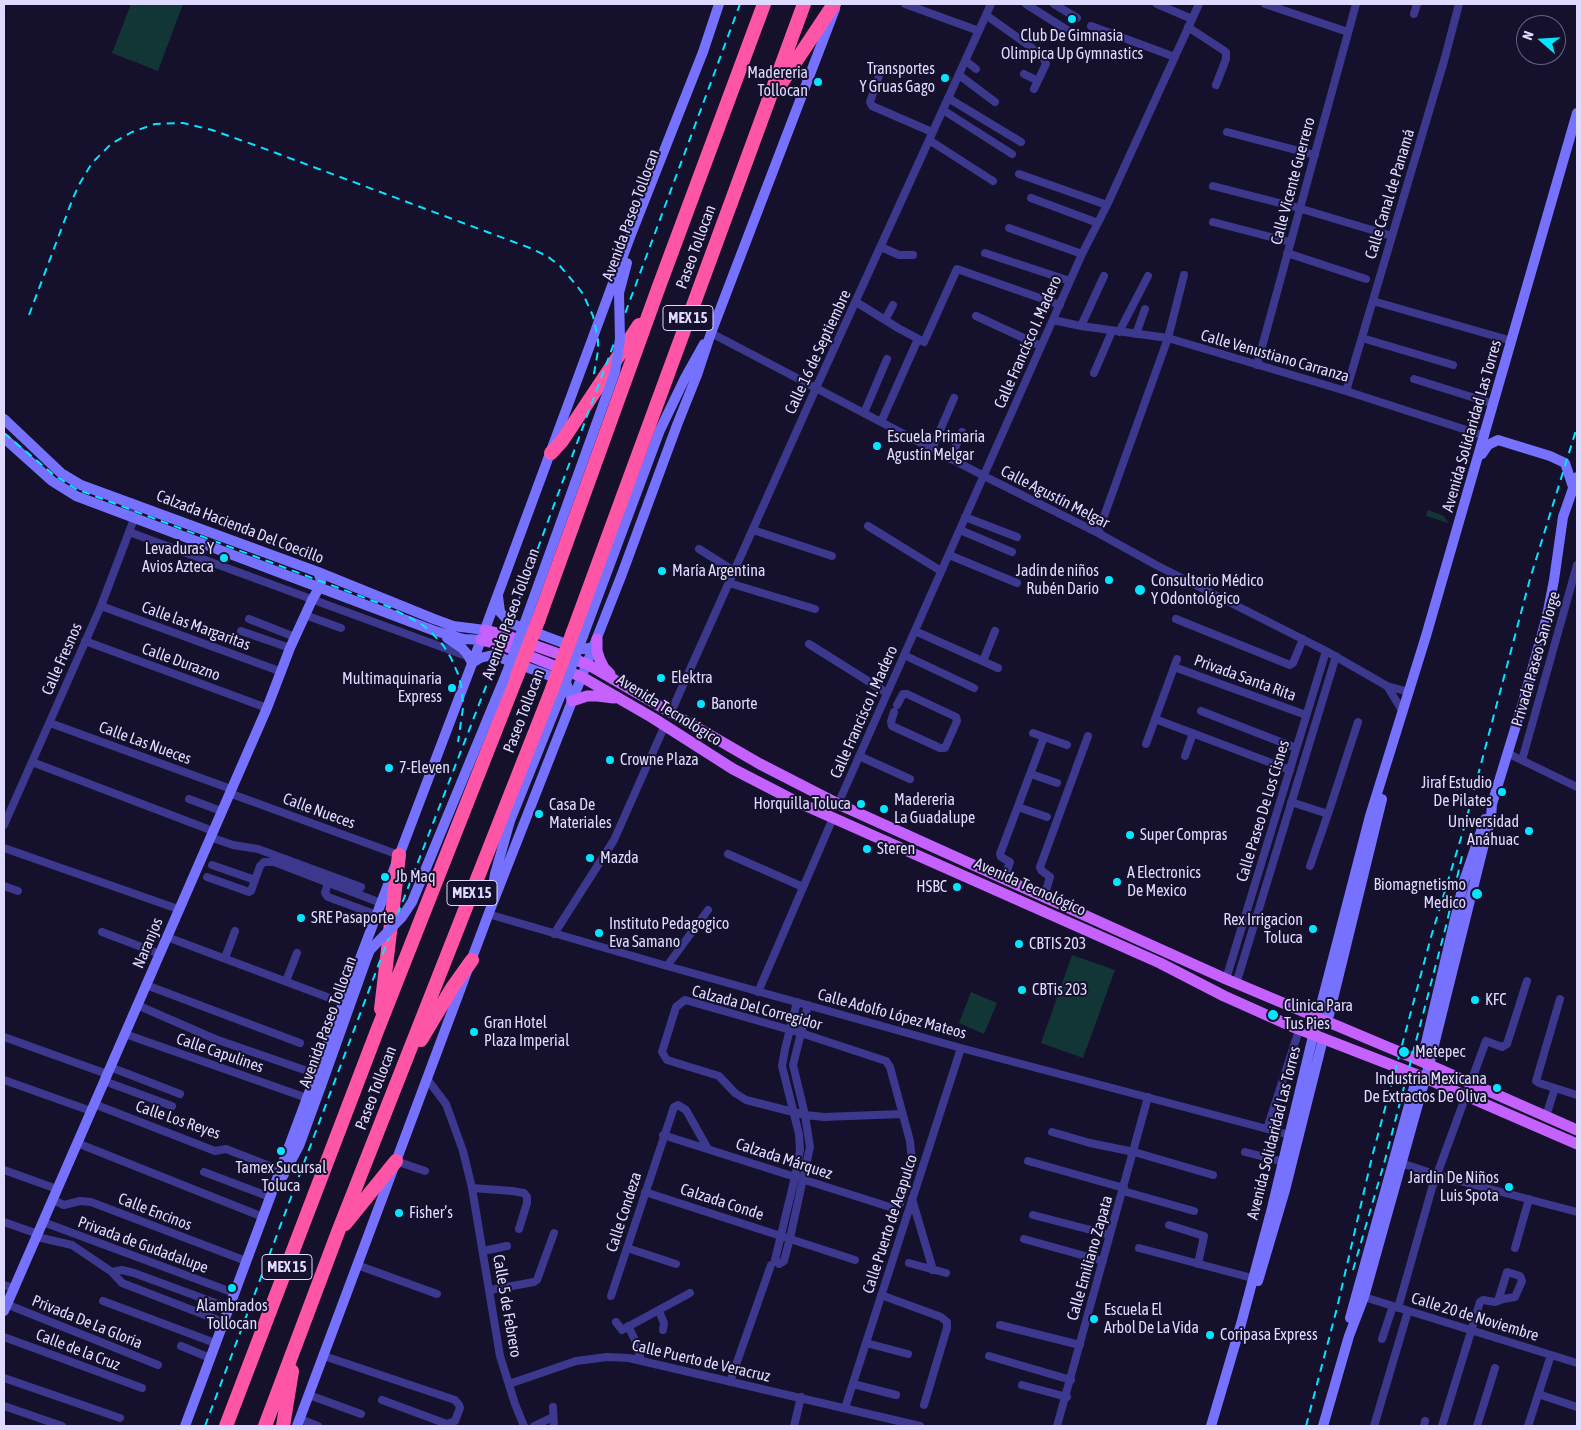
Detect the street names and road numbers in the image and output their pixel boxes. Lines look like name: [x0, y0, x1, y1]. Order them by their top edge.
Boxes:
street label: Calle Vicente Guerrero: [1267, 115, 1319, 247]
street label: Calle Canal de Panamá: [1361, 127, 1419, 261]
street label: Avenida Paseo Tollocan: [598, 147, 664, 283]
street label: Paseo Tollocan: [672, 202, 720, 292]
street label: Calle Francisco I. Madero: [990, 273, 1066, 411]
street label: Calle 16 de Septiembre: [781, 287, 855, 417]
road number: MEX 15: [663, 306, 713, 330]
street label: Calle Venustiano Carranza: [1199, 326, 1351, 386]
street label: Avenida Solidaridad Las Torres: [1438, 338, 1506, 514]
street label: Calle Agustín Melgar: [997, 461, 1113, 533]
street label: Calzada Hacienda Del Coecillo: [154, 486, 326, 568]
street label: Avenida Paseo Tollocan: [478, 546, 544, 682]
street label: Privada Paseo San Jorge: [1508, 589, 1564, 729]
street label: Calle las Margaritas: [139, 597, 253, 655]
street label: Calle Fresnos: [38, 620, 86, 698]
street label: Calle Durazno: [139, 639, 223, 685]
street label: Calle Francisco I. Madero: [826, 643, 902, 781]
street label: Privada Santa Rita: [1191, 651, 1299, 705]
street label: Paseo Tollocan: [499, 666, 549, 756]
street label: Avenida Tecnológico: [613, 670, 725, 750]
street label: Calle Las Nueces: [96, 717, 194, 769]
street label: Calle Paseo De Los Cisnes: [1232, 738, 1294, 884]
street label: Calle Nueces: [280, 789, 358, 833]
street label: Avenida Tecnológico: [971, 854, 1089, 920]
road number: MEX 15: [447, 880, 497, 906]
street label: Naranjos: [129, 915, 167, 971]
street label: Avenida Paseo Tollocan: [295, 954, 361, 1090]
street label: Calzada Del Corregidor: [690, 981, 824, 1035]
street label: Calle Adolfo López Mateos: [816, 985, 968, 1043]
street label: Calle Capulines: [174, 1029, 266, 1077]
street label: Paseo Tollocan: [351, 1043, 401, 1133]
street label: Avenida Solidaridad Las Torres: [1243, 1044, 1305, 1222]
street label: Calle Los Reyes: [133, 1097, 223, 1143]
street label: Calzada Márquez: [733, 1134, 835, 1184]
street label: Calle Puerto de Acapulco: [858, 1152, 922, 1296]
street label: Calle Condeza: [602, 1170, 646, 1254]
street label: Calzada Conde: [678, 1179, 766, 1225]
street label: Calle Encinos: [115, 1189, 195, 1235]
street label: Calle Emiliano Zapata: [1063, 1193, 1117, 1323]
street label: Privada de Gudadalupe: [75, 1212, 211, 1278]
street label: Calle 5 de Febrero: [488, 1253, 526, 1359]
road number: MEX 15: [262, 1254, 312, 1280]
street label: Calle 20 de Noviembre: [1409, 1289, 1541, 1345]
street label: Privada De La Gloria: [29, 1291, 145, 1353]
street label: Calle de la Cruz: [33, 1325, 123, 1375]
street label: Calle Puerto de Veracruz: [630, 1336, 772, 1386]

